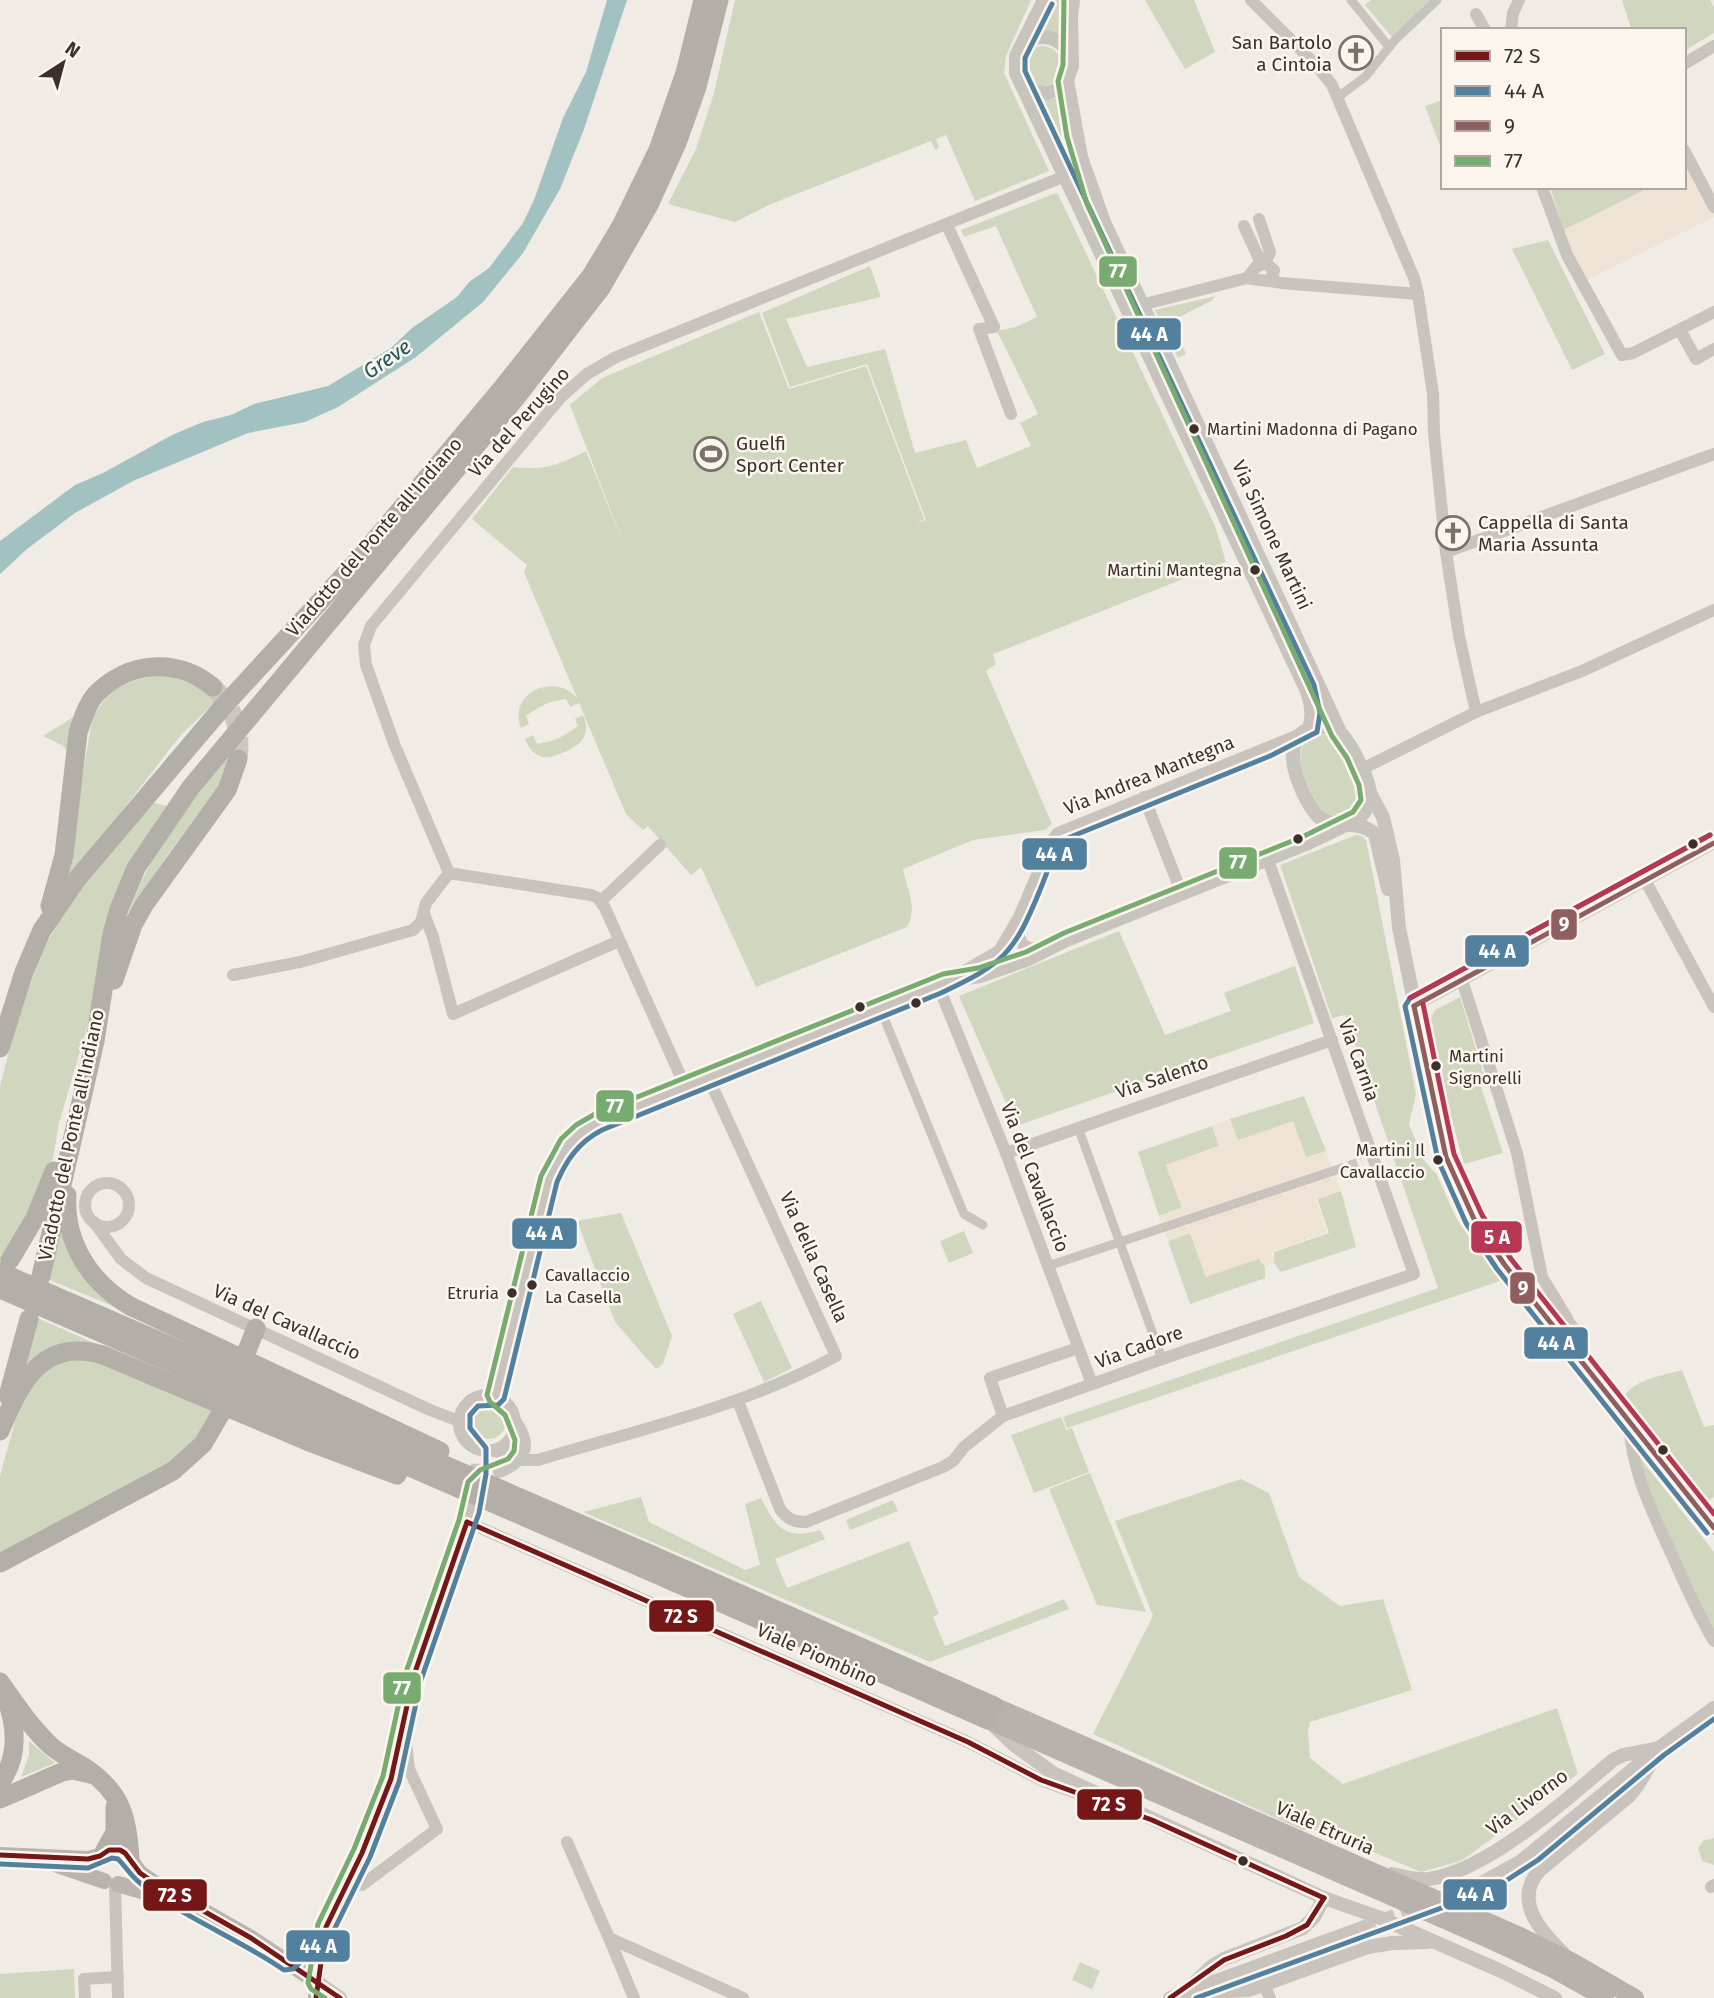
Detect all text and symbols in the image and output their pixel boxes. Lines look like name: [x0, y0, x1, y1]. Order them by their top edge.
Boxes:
north arrow: [28, 28, 98, 98]
legend: [1441, 28, 1686, 189]
place label: San Bartolo a Cintoia: [1232, 31, 1332, 76]
church icon: San Bartolo a Cintoia: [1337, 34, 1375, 72]
text: N: [61, 37, 85, 63]
text: 72 S: [1504, 43, 1540, 69]
text: 44 A: [1504, 78, 1544, 104]
text: 9: [1504, 113, 1515, 139]
text: 77: [1504, 148, 1523, 174]
line badge: 77: [1098, 255, 1138, 288]
text: 77: [1109, 260, 1127, 283]
line badge: 44 A: [1116, 317, 1182, 351]
text: 44 A: [1130, 323, 1168, 346]
water label: Greve: [358, 334, 416, 384]
street label: Via del Perugino: [464, 362, 574, 482]
place label: Martini Madonna di Pagano: [1207, 419, 1418, 440]
marker: Martini Madonna di Pagano: [1187, 422, 1201, 436]
place label: Guelfi Sport Center: [736, 432, 845, 477]
street label: Viadotto del Ponte all'Indiano: [281, 433, 467, 641]
sports icon: Guelfi Sport Center: [692, 435, 730, 473]
street label: Via Simone Martini: [1227, 457, 1317, 613]
place label: Cappella di Santa Maria Assunta: [1478, 511, 1629, 556]
church icon: Cappella di Santa Maria Assunta: [1434, 514, 1472, 552]
place label: Martini Mantegna: [1107, 560, 1242, 581]
marker: Martini Mantegna: [1248, 563, 1262, 577]
street label: Via Andrea Mantegna: [1061, 730, 1237, 820]
unlabelled marker: [1291, 832, 1305, 846]
line badge: 44 A: [1021, 837, 1088, 871]
unlabelled marker: [1686, 837, 1700, 851]
text: 44 A: [1035, 843, 1073, 866]
line badge: 77: [1218, 846, 1258, 880]
text: 77: [1229, 851, 1247, 874]
line badge: 9: [1550, 908, 1578, 941]
text: 9: [1559, 913, 1570, 936]
line badge: 44 A: [1464, 934, 1530, 968]
text: 44 A: [1478, 940, 1516, 963]
unlabelled marker: [909, 996, 923, 1010]
unlabelled marker: [853, 1000, 867, 1014]
street label: Viadotto del Ponte all'Indiano: [33, 1007, 109, 1263]
street label: Via Carnia: [1333, 1016, 1385, 1104]
place label: Martini Signorelli: [1449, 1046, 1522, 1089]
street label: Via Salento: [1113, 1050, 1211, 1104]
marker: Martini Signorelli: [1429, 1059, 1443, 1073]
line badge: 77: [595, 1089, 635, 1123]
text: 77: [606, 1095, 624, 1118]
street label: Via del Cavallaccio: [996, 1099, 1074, 1255]
place label: Martini Il Cavallaccio: [1340, 1140, 1425, 1183]
marker: Martini Il Cavallaccio: [1431, 1153, 1445, 1167]
street label: Via della Casella: [775, 1188, 853, 1326]
line badge: 44 A: [511, 1217, 578, 1250]
line badge: 5 A: [1470, 1220, 1523, 1254]
text: 44 A: [525, 1222, 563, 1245]
text: 5 A: [1484, 1226, 1511, 1249]
place label: Cavallaccio La Casella: [545, 1265, 630, 1308]
line badge: 9: [1509, 1271, 1536, 1305]
text: 9: [1518, 1277, 1529, 1300]
marker: Cavallaccio La Casella: [525, 1278, 539, 1292]
street label: Via del Cavallaccio: [210, 1279, 364, 1365]
place label: Etruria: [447, 1283, 499, 1304]
marker: Etruria: [505, 1286, 519, 1300]
street label: Via Cadore: [1092, 1321, 1186, 1373]
line badge: 44 A: [1523, 1326, 1589, 1360]
text: 44 A: [1537, 1332, 1575, 1355]
unlabelled marker: [1656, 1443, 1670, 1457]
line badge: 72 S: [648, 1599, 715, 1633]
text: 72 S: [664, 1605, 698, 1628]
street label: Viale Piombino: [753, 1618, 881, 1692]
line badge: 77: [382, 1671, 422, 1705]
text: 77: [393, 1677, 411, 1700]
street label: Via Livorno: [1482, 1764, 1572, 1840]
line badge: 72 S: [1076, 1788, 1143, 1821]
text: 72 S: [1092, 1793, 1126, 1816]
street label: Viale Etruria: [1272, 1796, 1378, 1860]
unlabelled marker: [1236, 1854, 1250, 1868]
line badge: 72 S: [142, 1878, 208, 1912]
line badge: 44 A: [1442, 1878, 1508, 1911]
text: 44 A: [1456, 1883, 1494, 1906]
text: 72 S: [158, 1884, 192, 1907]
line badge: 44 A: [285, 1929, 351, 1963]
text: 44 A: [299, 1935, 337, 1958]

